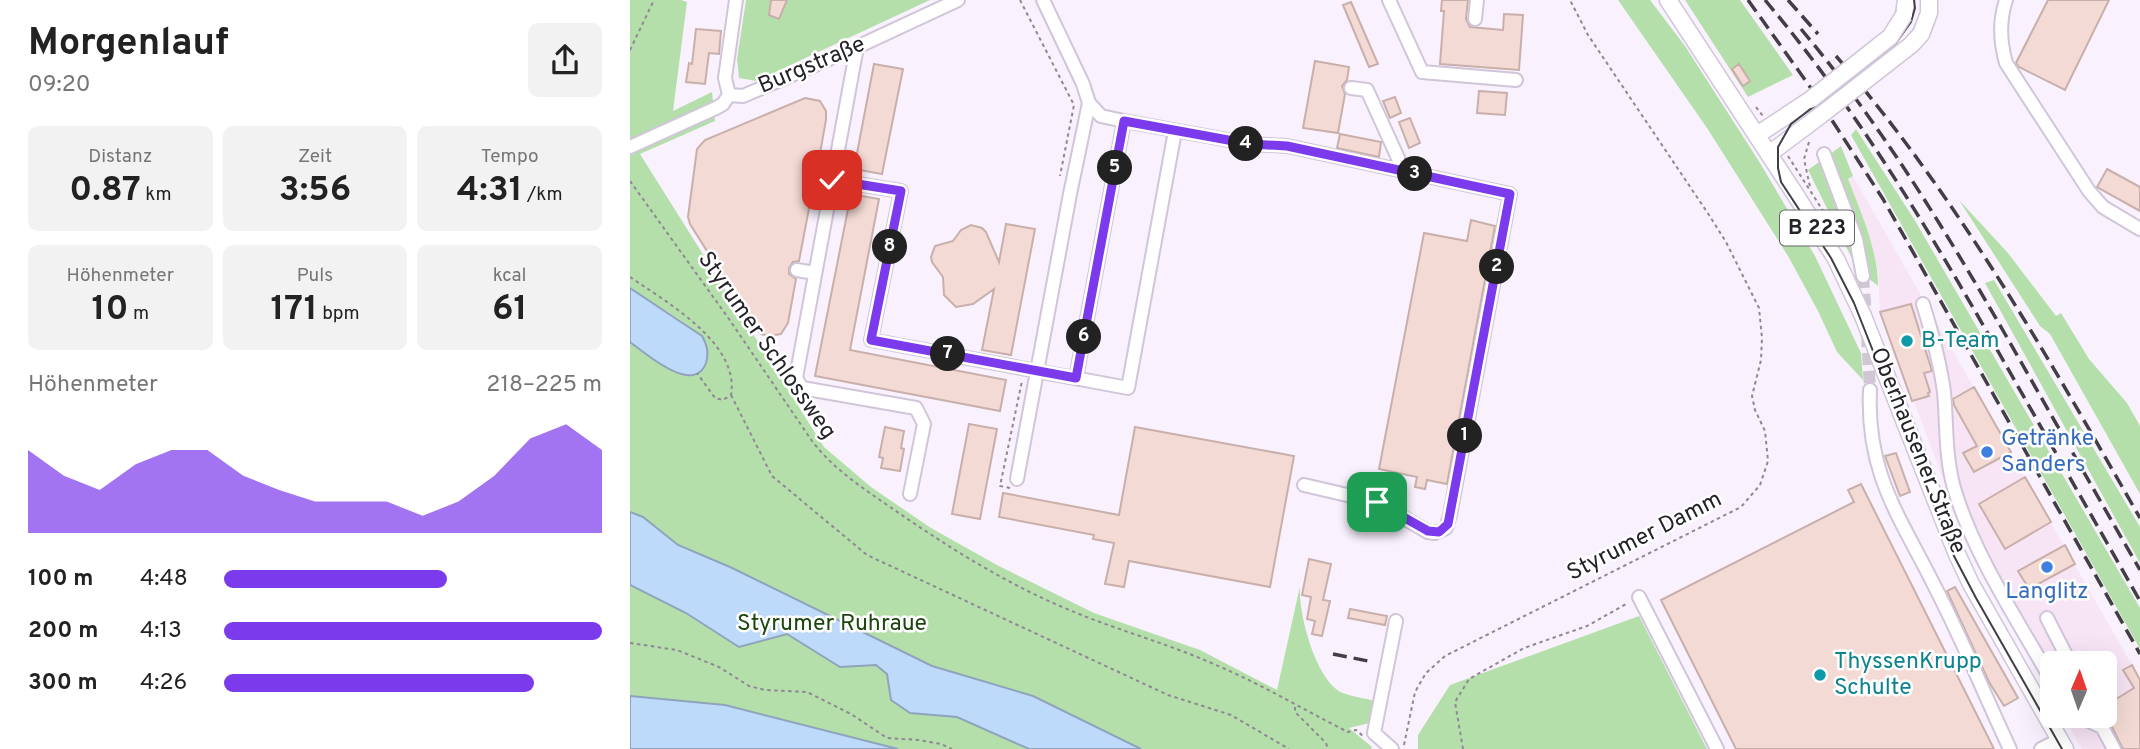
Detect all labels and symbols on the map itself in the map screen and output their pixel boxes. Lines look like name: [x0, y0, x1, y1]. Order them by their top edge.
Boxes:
street label: Burgstraße: [754, 30, 870, 102]
pin: 4: [1228, 127, 1264, 162]
pin: [802, 150, 862, 210]
pin: 5: [1098, 150, 1133, 186]
pin: 3: [1398, 156, 1432, 192]
road number: B 223: [1780, 210, 1854, 246]
pin: 8: [873, 230, 908, 264]
street label: Styrumer Schlossweg: [690, 247, 842, 445]
pin: 2: [1480, 250, 1514, 284]
pin: 6: [1066, 320, 1102, 354]
place label: B-Team: [1921, 327, 1999, 356]
marker: B-Team: [1899, 333, 1915, 349]
pin: 7: [930, 336, 966, 372]
street label: Oberhausener Straße: [1862, 344, 1972, 558]
pin: 1: [1448, 418, 1482, 453]
place label: Getränke Sanders: [2001, 425, 2094, 480]
marker: Getränke Sanders: [1979, 444, 1995, 460]
pin: [1347, 472, 1407, 532]
street label: Styrumer Damm: [1563, 486, 1727, 588]
marker: Langlitz: [2039, 559, 2055, 575]
place label: Langlitz: [2005, 578, 2089, 607]
park label: Styrumer Ruhraue: [737, 610, 927, 639]
place label: ThyssenKrupp Schulte: [1834, 648, 1982, 703]
north arrow: [2040, 651, 2118, 728]
marker: ThyssenKrupp Schulte: [1812, 667, 1828, 683]

